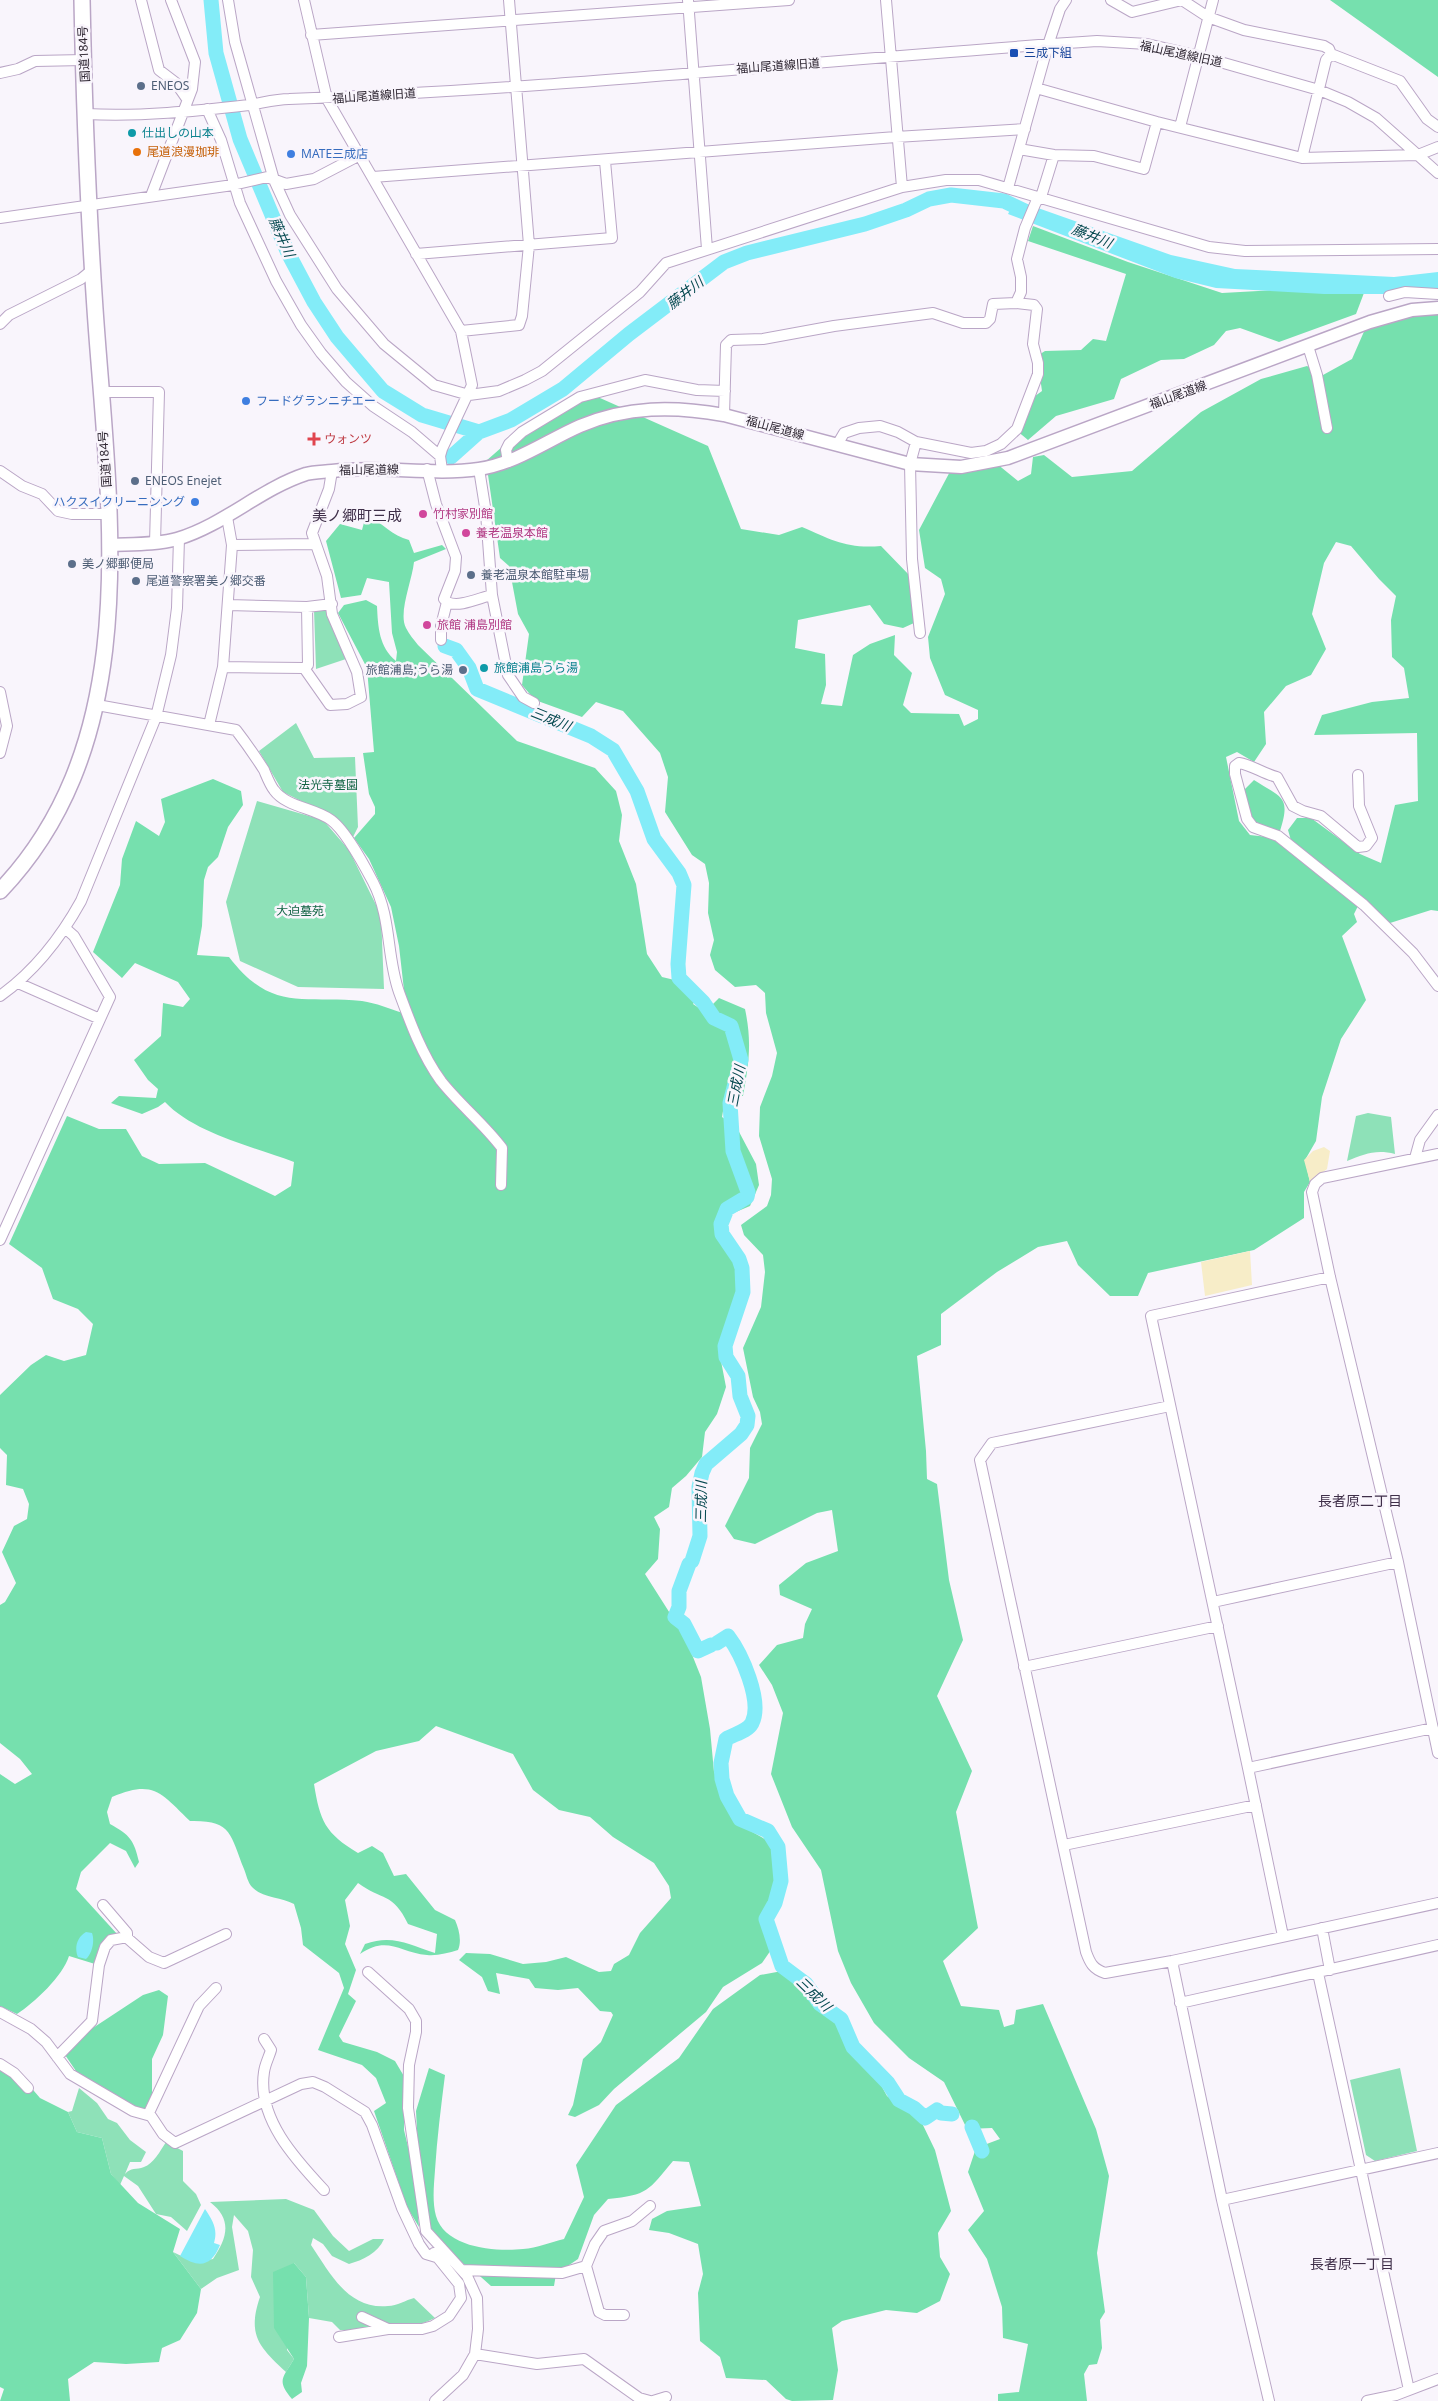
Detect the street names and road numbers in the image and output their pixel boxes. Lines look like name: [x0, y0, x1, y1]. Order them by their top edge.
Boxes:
street label: 国道184号: [74, 25, 93, 83]
street label: 福山尾道線旧道: [1138, 36, 1224, 71]
street label: 福山尾道線旧道: [735, 54, 820, 77]
street label: 福山尾道線旧道: [331, 84, 416, 107]
street label: 福山尾道線: [1147, 376, 1209, 413]
street label: 福山尾道線: [744, 412, 806, 443]
street label: 国道184号: [94, 430, 115, 488]
street label: 福山尾道線: [339, 460, 399, 479]

